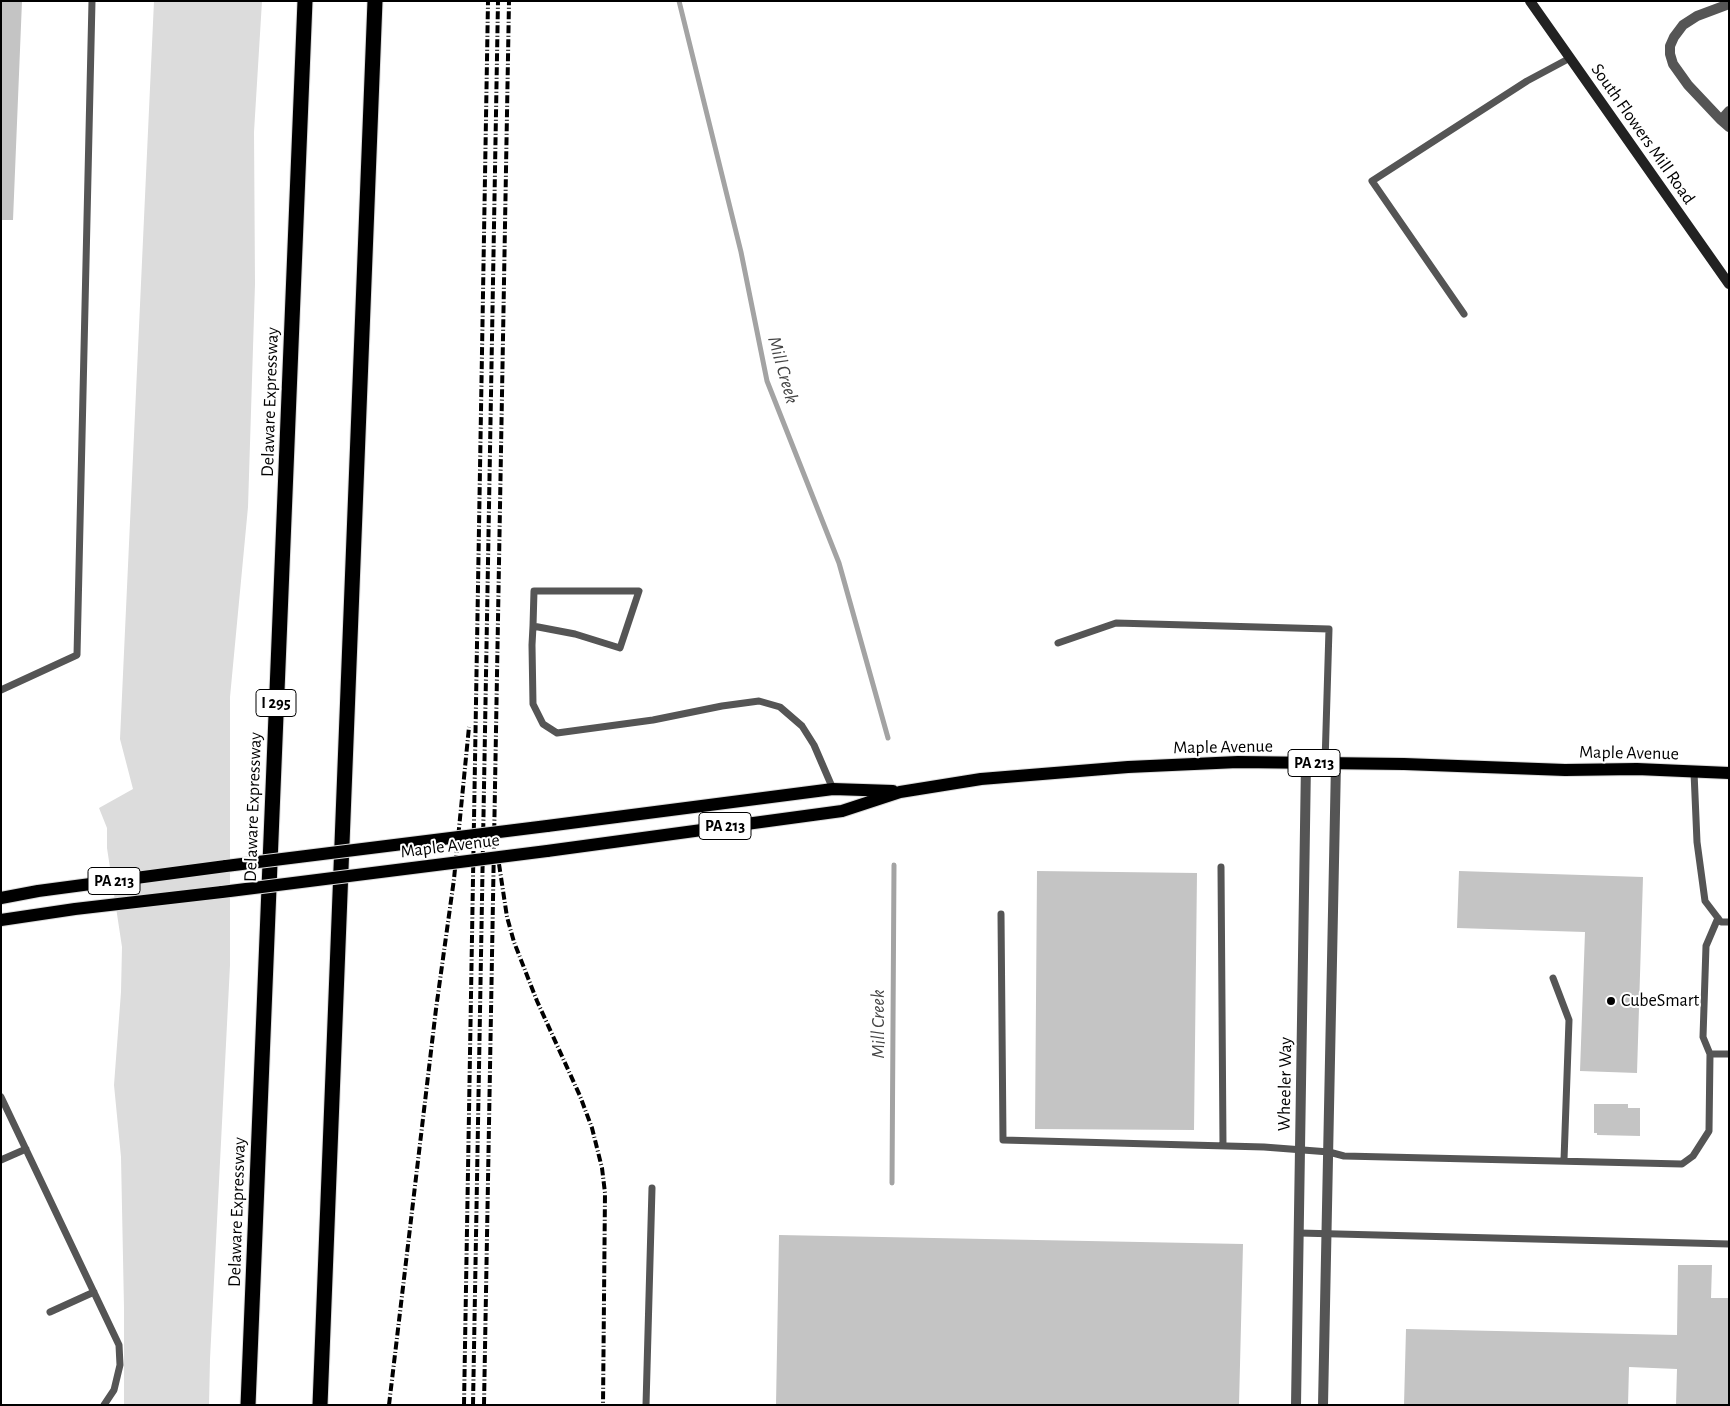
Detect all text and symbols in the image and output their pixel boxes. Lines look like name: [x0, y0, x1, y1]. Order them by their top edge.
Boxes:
street label: South Flowers Mill Road: [1586, 59, 1700, 209]
street label: Delaware Expressway: [257, 327, 283, 477]
water label: Mill Creek: [763, 334, 803, 406]
road number: I 295: [256, 690, 296, 716]
street label: Delaware Expressway: [240, 732, 266, 882]
street label: Maple Avenue: [1173, 735, 1273, 759]
street label: Maple Avenue: [1579, 741, 1679, 765]
road number: PA 213: [1288, 750, 1340, 776]
road number: PA 213: [699, 812, 751, 839]
street label: Maple Avenue: [399, 829, 501, 863]
road number: PA 213: [88, 868, 140, 894]
water label: Mill Creek: [867, 989, 889, 1059]
place label: CubeSmart: [1621, 990, 1699, 1012]
marker: CubeSmart: [1605, 995, 1617, 1007]
street label: Wheeler Way: [1273, 1037, 1297, 1131]
street label: Delaware Expressway: [224, 1137, 250, 1287]

